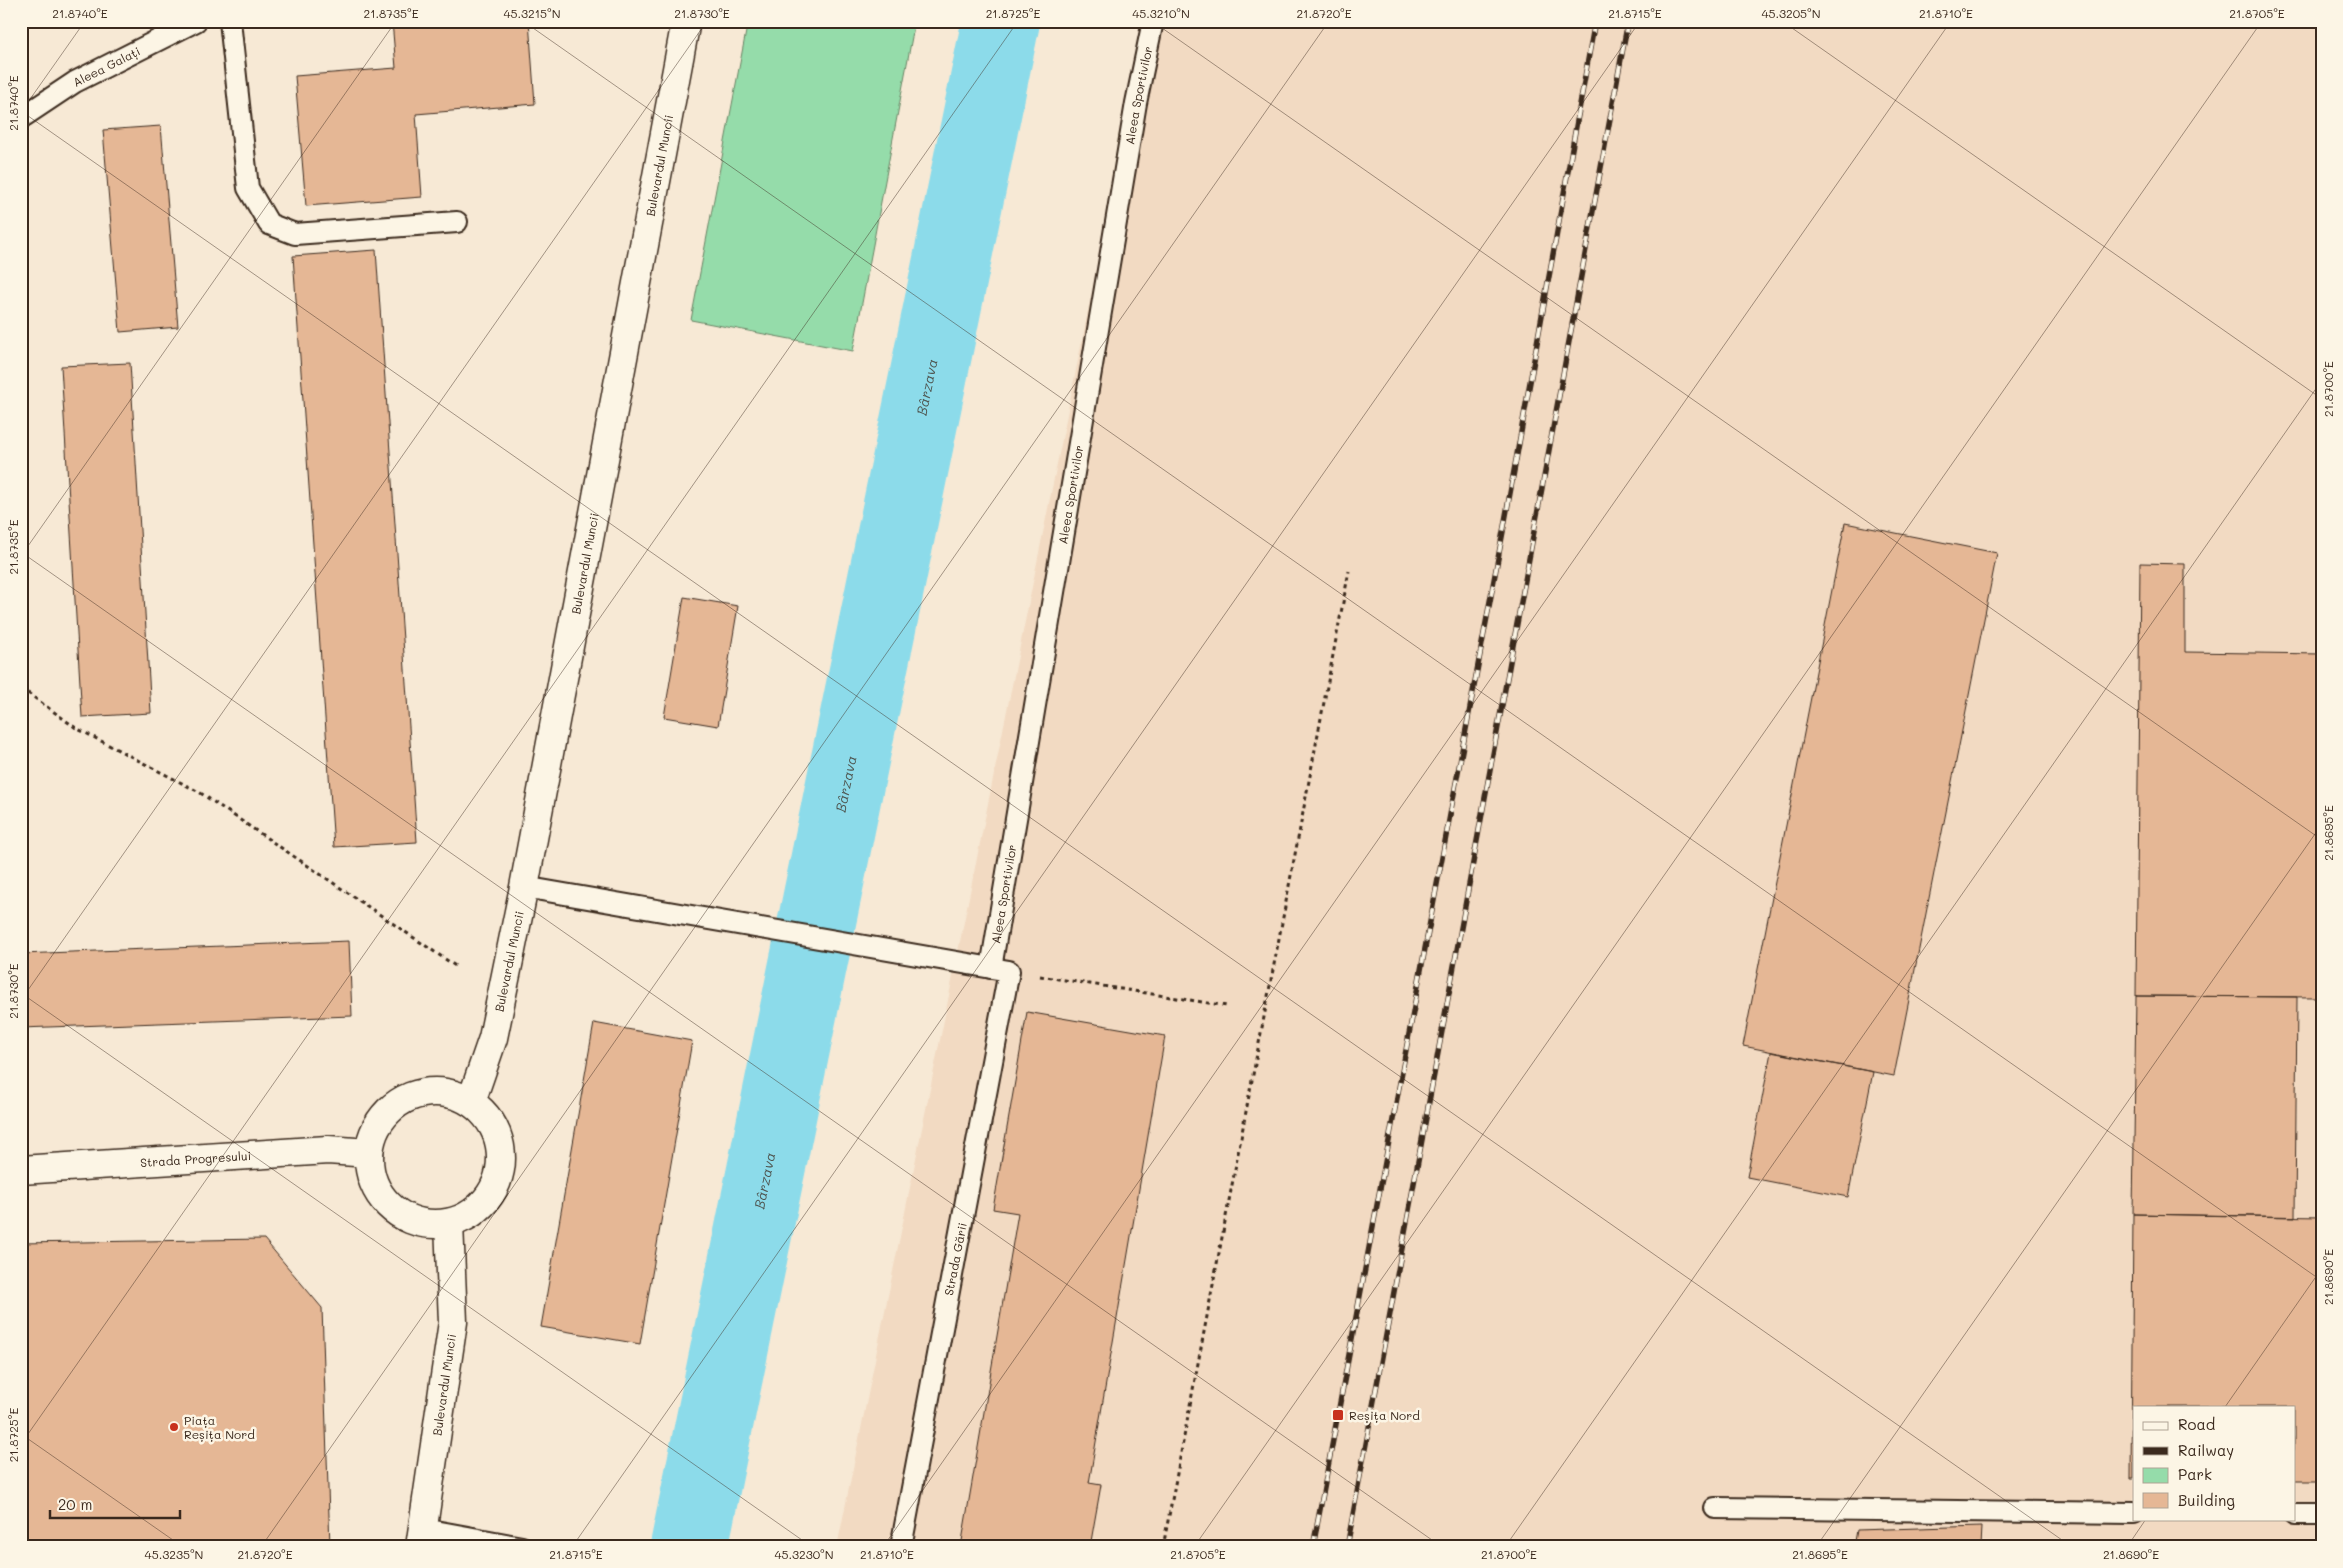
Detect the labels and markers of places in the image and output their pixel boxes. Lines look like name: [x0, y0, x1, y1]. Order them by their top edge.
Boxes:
place label: Reșița Nord: [1349, 1407, 1420, 1423]
marker: Reșița Nord: [1331, 1408, 1345, 1422]
place label: Piața Reșița Nord: [184, 1412, 255, 1442]
marker: Piața Reșița Nord: [168, 1421, 180, 1433]

